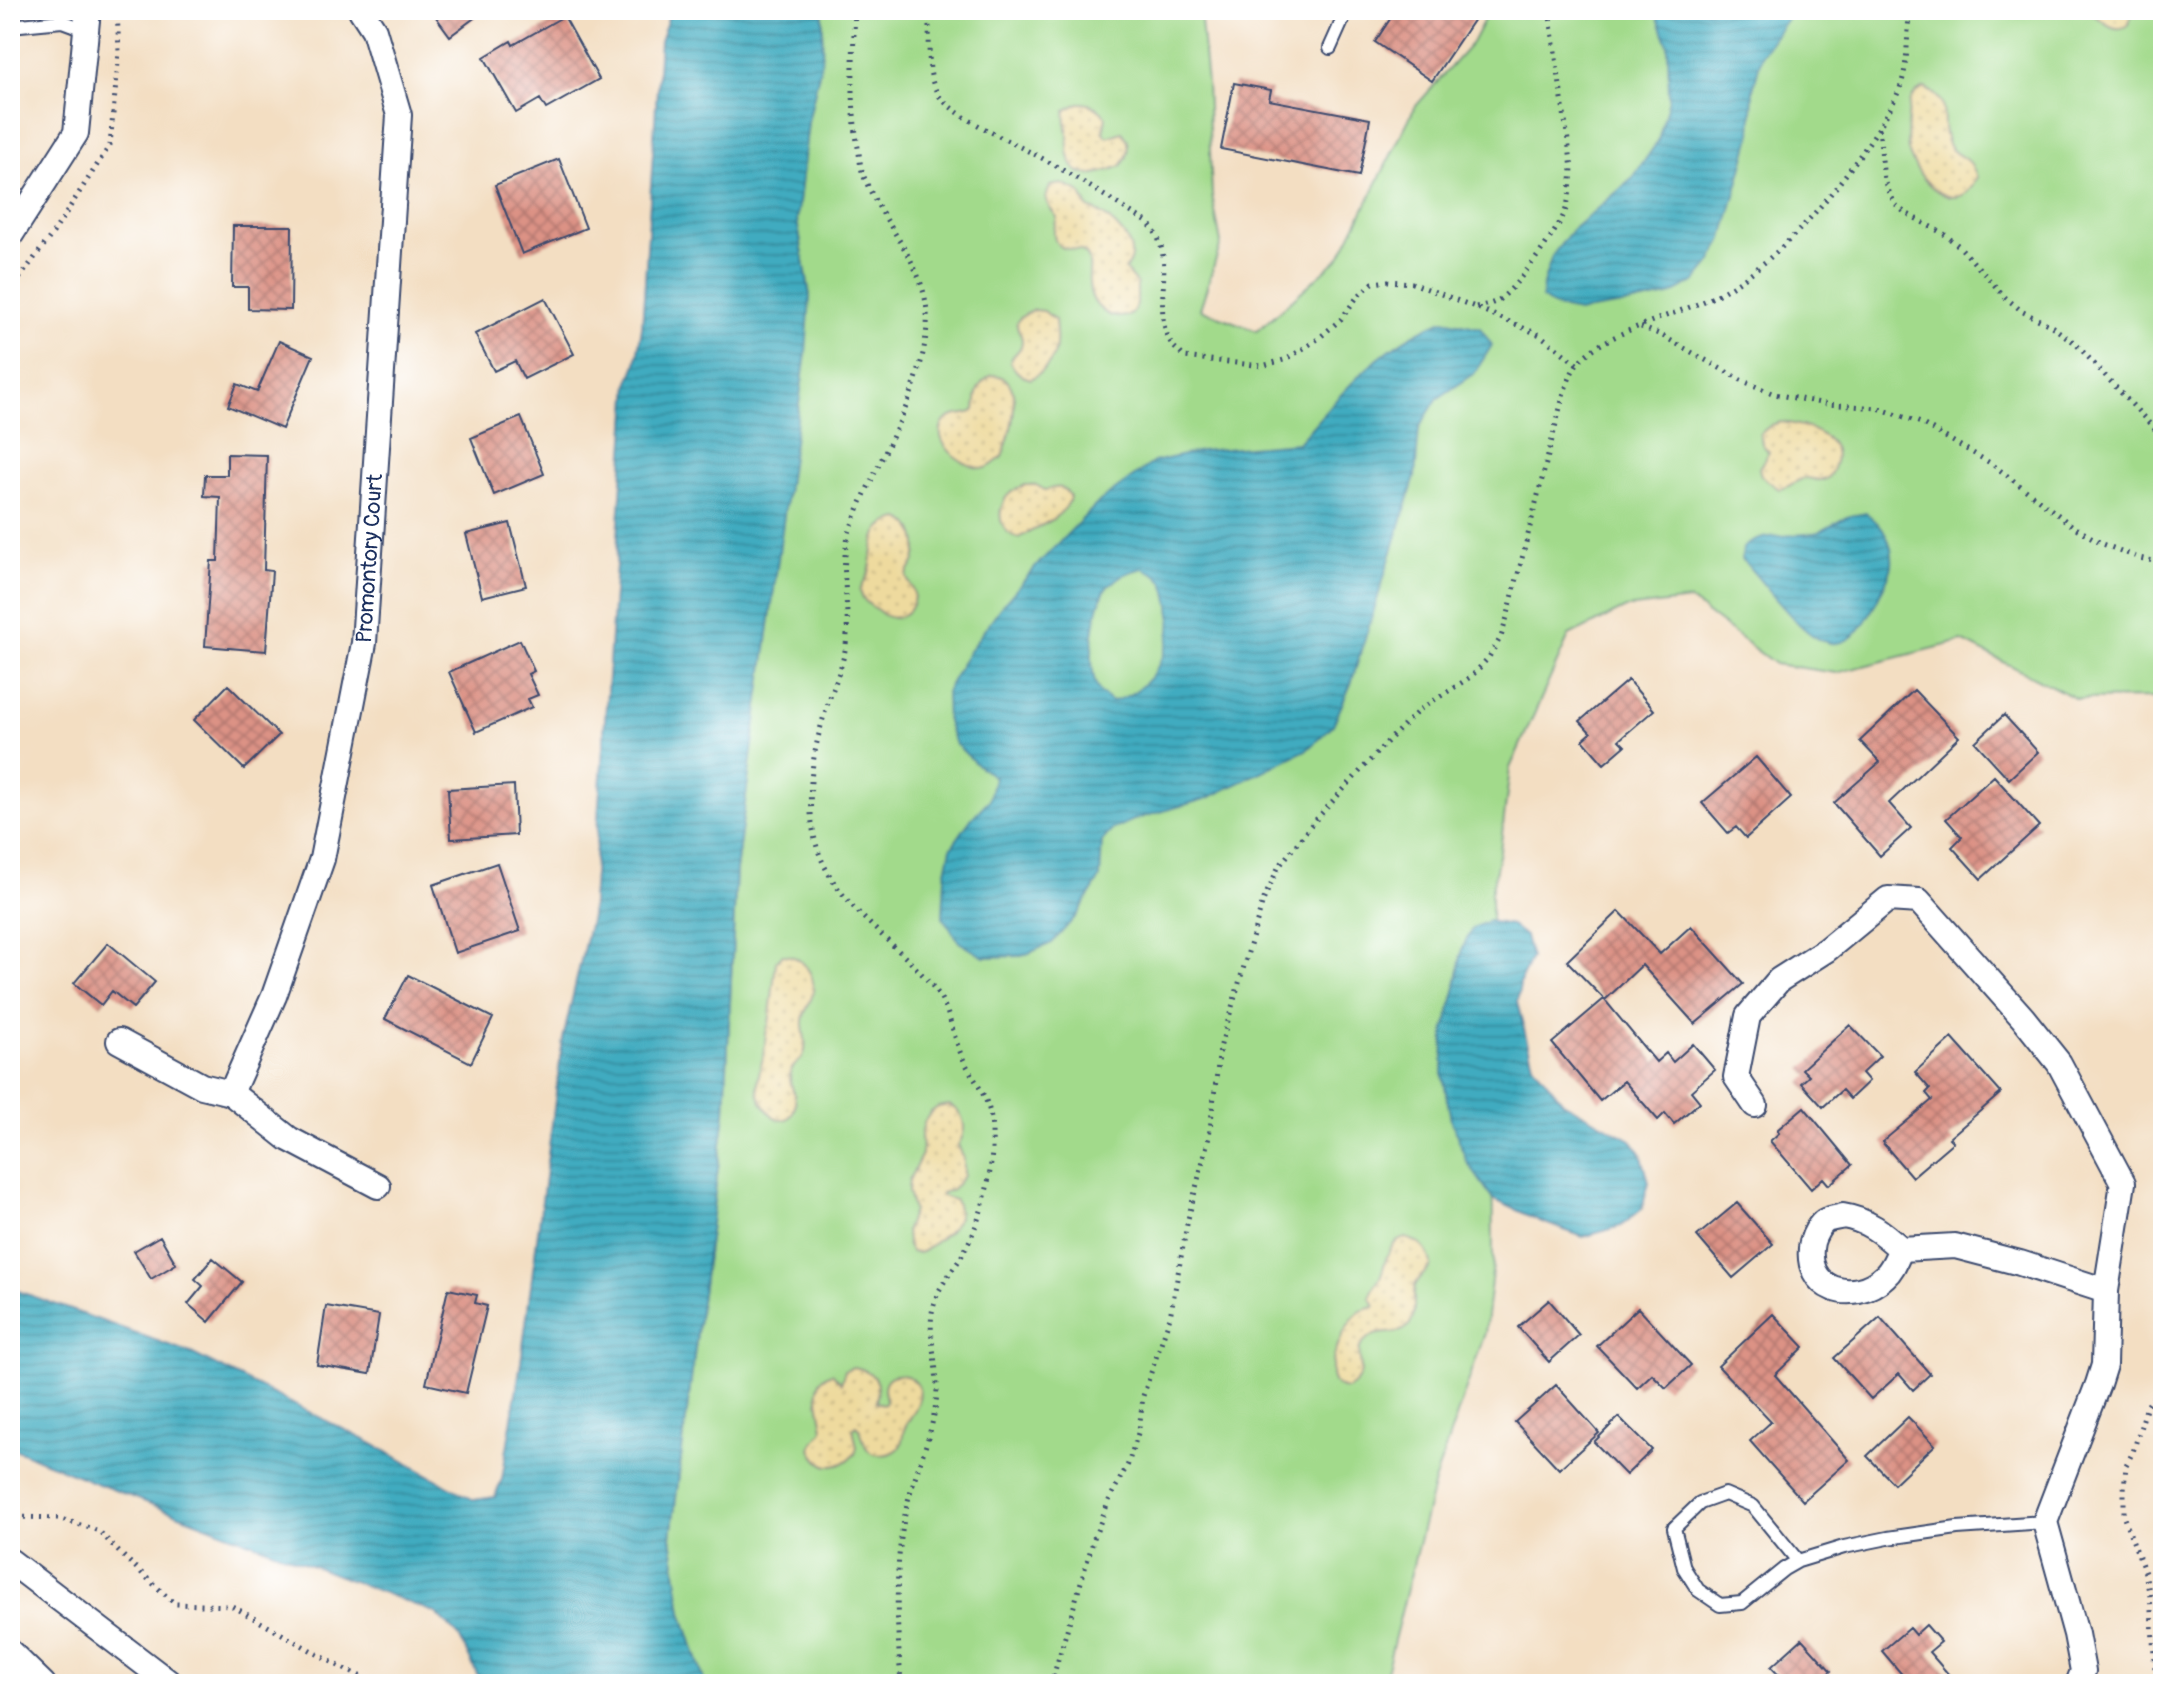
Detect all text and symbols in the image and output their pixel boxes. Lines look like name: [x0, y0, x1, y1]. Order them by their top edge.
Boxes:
street label: Promontory Court: [350, 473, 389, 644]

